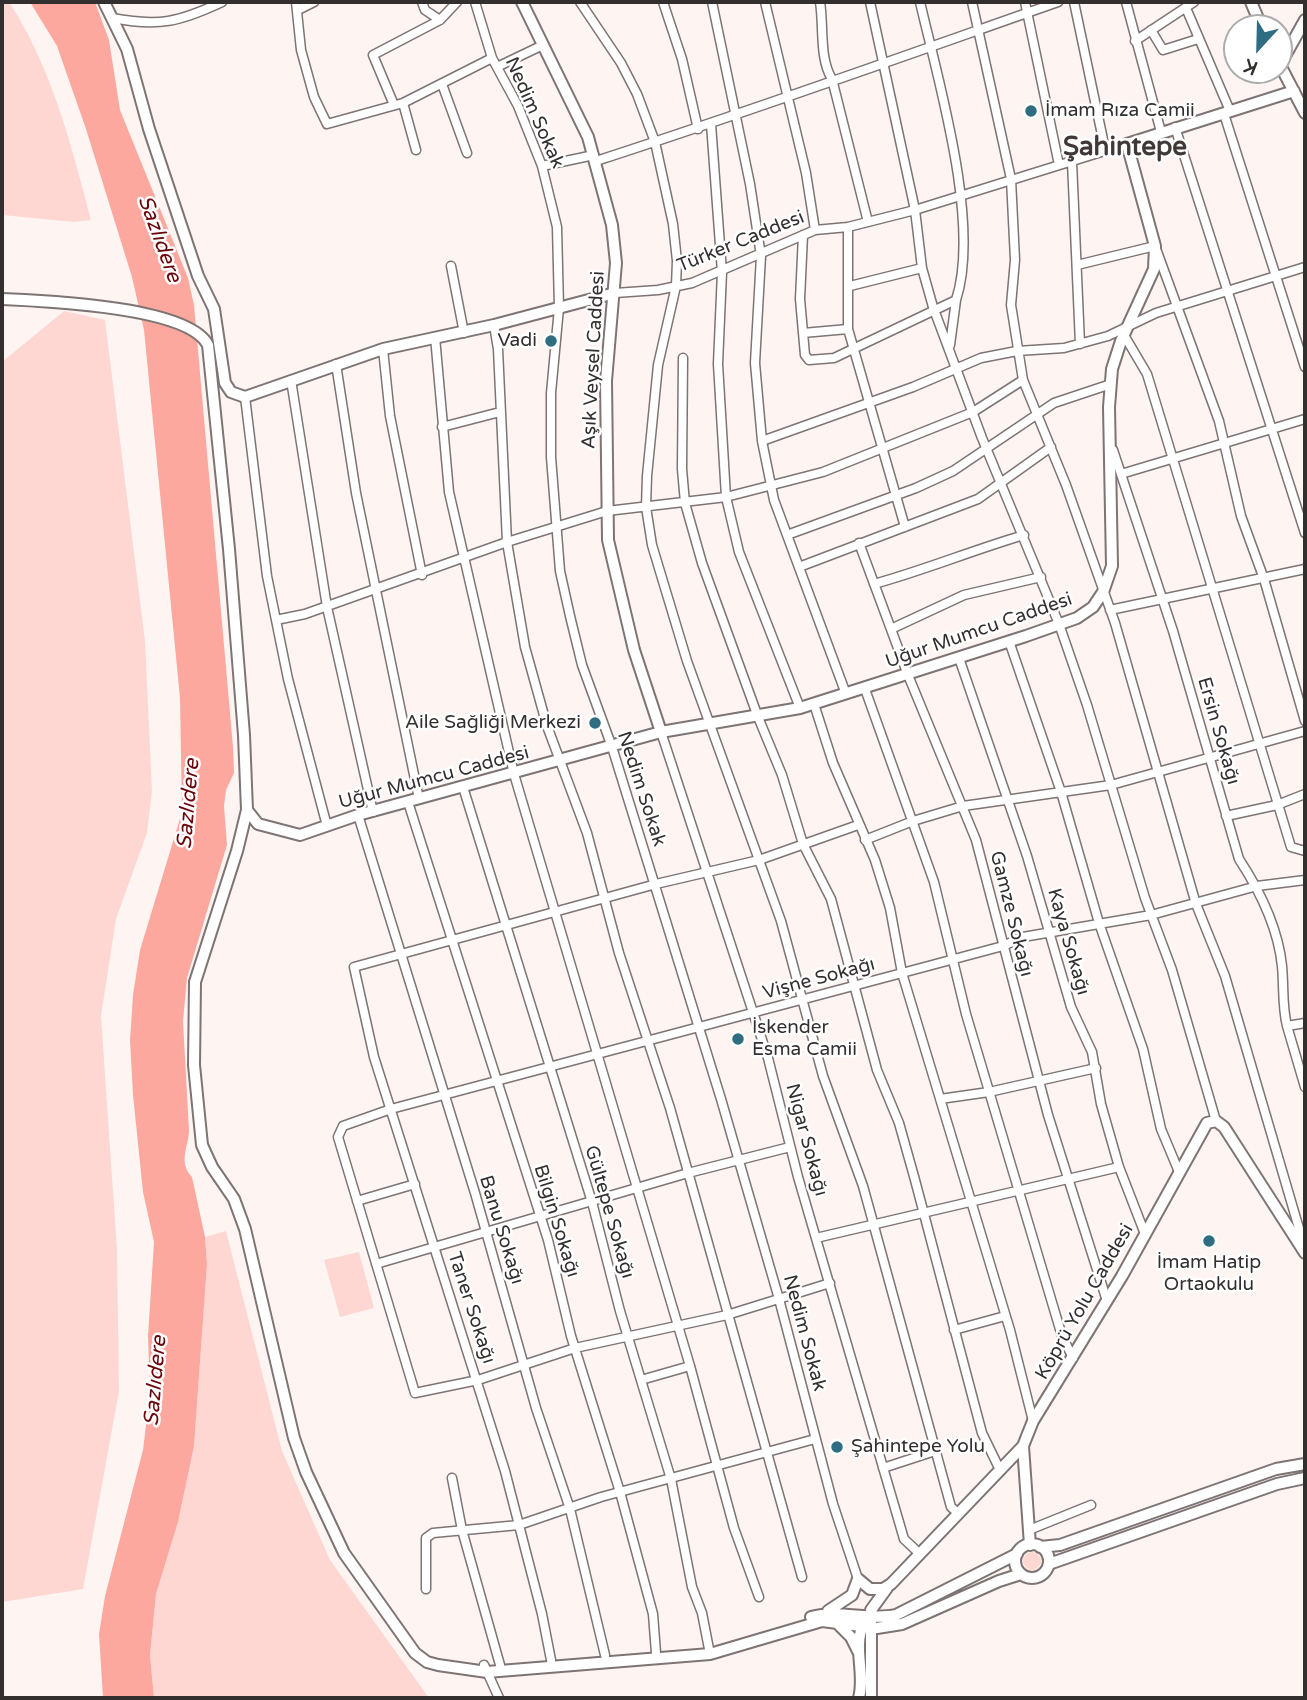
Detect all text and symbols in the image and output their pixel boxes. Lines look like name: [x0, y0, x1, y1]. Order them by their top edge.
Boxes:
north arrow: [1223, 14, 1293, 84]
street label: Nedim Sokak: [499, 54, 569, 172]
text: K: [1241, 54, 1261, 79]
place label: İmam Rıza Camii: [1045, 100, 1195, 122]
marker: İmam Rıza Camii: [1023, 103, 1039, 119]
district label: Şahintepe: [1063, 132, 1187, 164]
water label: Sazlıdere: [132, 192, 186, 286]
street label: Türker Caddesi: [674, 206, 808, 278]
street label: Aşık Veysel Caddesi: [578, 270, 610, 450]
place label: Vadi: [497, 330, 537, 352]
marker: Vadi: [543, 333, 559, 349]
street label: Uğur Mumcu Caddesi: [883, 588, 1075, 674]
street label: Ersin Sokağı: [1192, 675, 1244, 787]
place label: Aile Sağliği Merkezi: [405, 712, 581, 734]
marker: Aile Sağliği Merkezi: [587, 715, 603, 731]
street label: Nedim Sokak: [612, 729, 670, 849]
street label: Uğur Mumcu Caddesi: [336, 742, 532, 814]
water label: Sazlıdere: [173, 758, 205, 850]
street label: Gamze Sokağı: [984, 849, 1038, 979]
street label: Kaya Sokağı: [1042, 886, 1094, 998]
street label: Vişne Sokağı: [761, 953, 877, 1005]
place label: İskender Esma Camii: [752, 1017, 857, 1061]
marker: İskender Esma Camii: [730, 1031, 746, 1047]
street label: Nigar Sokağı: [780, 1081, 832, 1199]
street label: Gültepe Sokağı: [579, 1143, 639, 1281]
street label: Bilgin Sokağı: [528, 1162, 584, 1280]
street label: Banu Sokağı: [474, 1173, 528, 1287]
street label: Köprü Yolu Caddesi: [1031, 1220, 1139, 1384]
marker: İmam Hatip Ortaokulu: [1201, 1233, 1217, 1249]
street label: Taner Sokağı: [442, 1249, 500, 1367]
place label: İmam Hatip Ortaokulu: [1157, 1252, 1261, 1296]
street label: Nedim Sokak: [778, 1272, 830, 1394]
water label: Sazlıdere: [140, 1335, 172, 1427]
place label: Şahintepe Yolu: [851, 1436, 985, 1458]
marker: Şahintepe Yolu: [829, 1439, 845, 1455]

